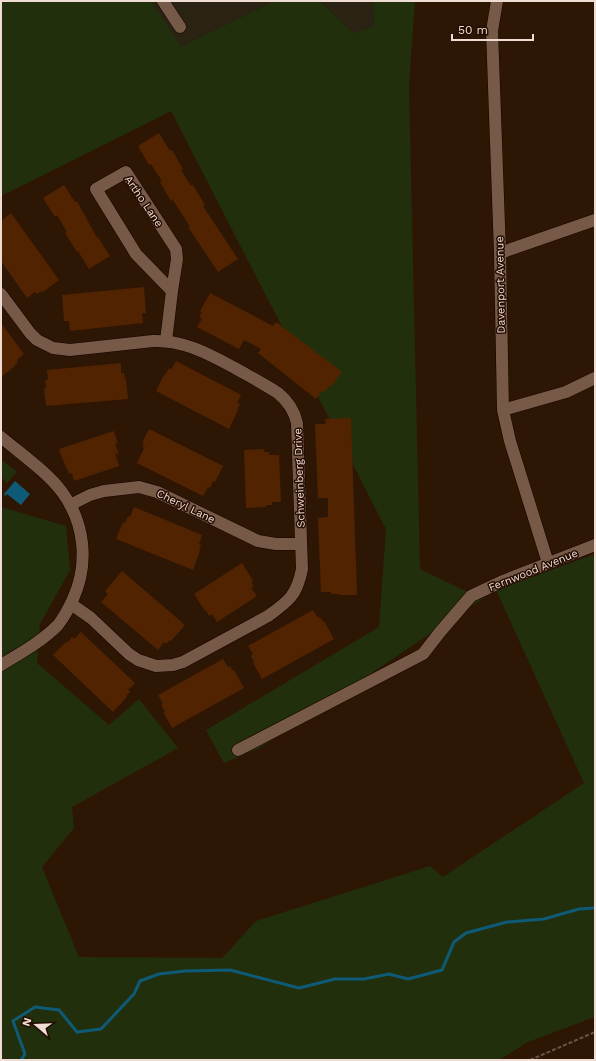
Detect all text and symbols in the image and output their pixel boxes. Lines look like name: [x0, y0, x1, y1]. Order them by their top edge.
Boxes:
scale bar: [452, 16, 533, 42]
text: 50 m: [458, 23, 488, 37]
street label: Artho Lane: [122, 173, 166, 229]
street label: Davenport Avenue: [493, 236, 508, 334]
street label: Schweinberg Drive: [291, 428, 308, 528]
street label: Cheryl Lane: [154, 487, 217, 526]
street label: Fernwood Avenue: [487, 547, 580, 594]
north arrow: [16, 1005, 56, 1045]
text: N: [20, 1016, 34, 1028]

